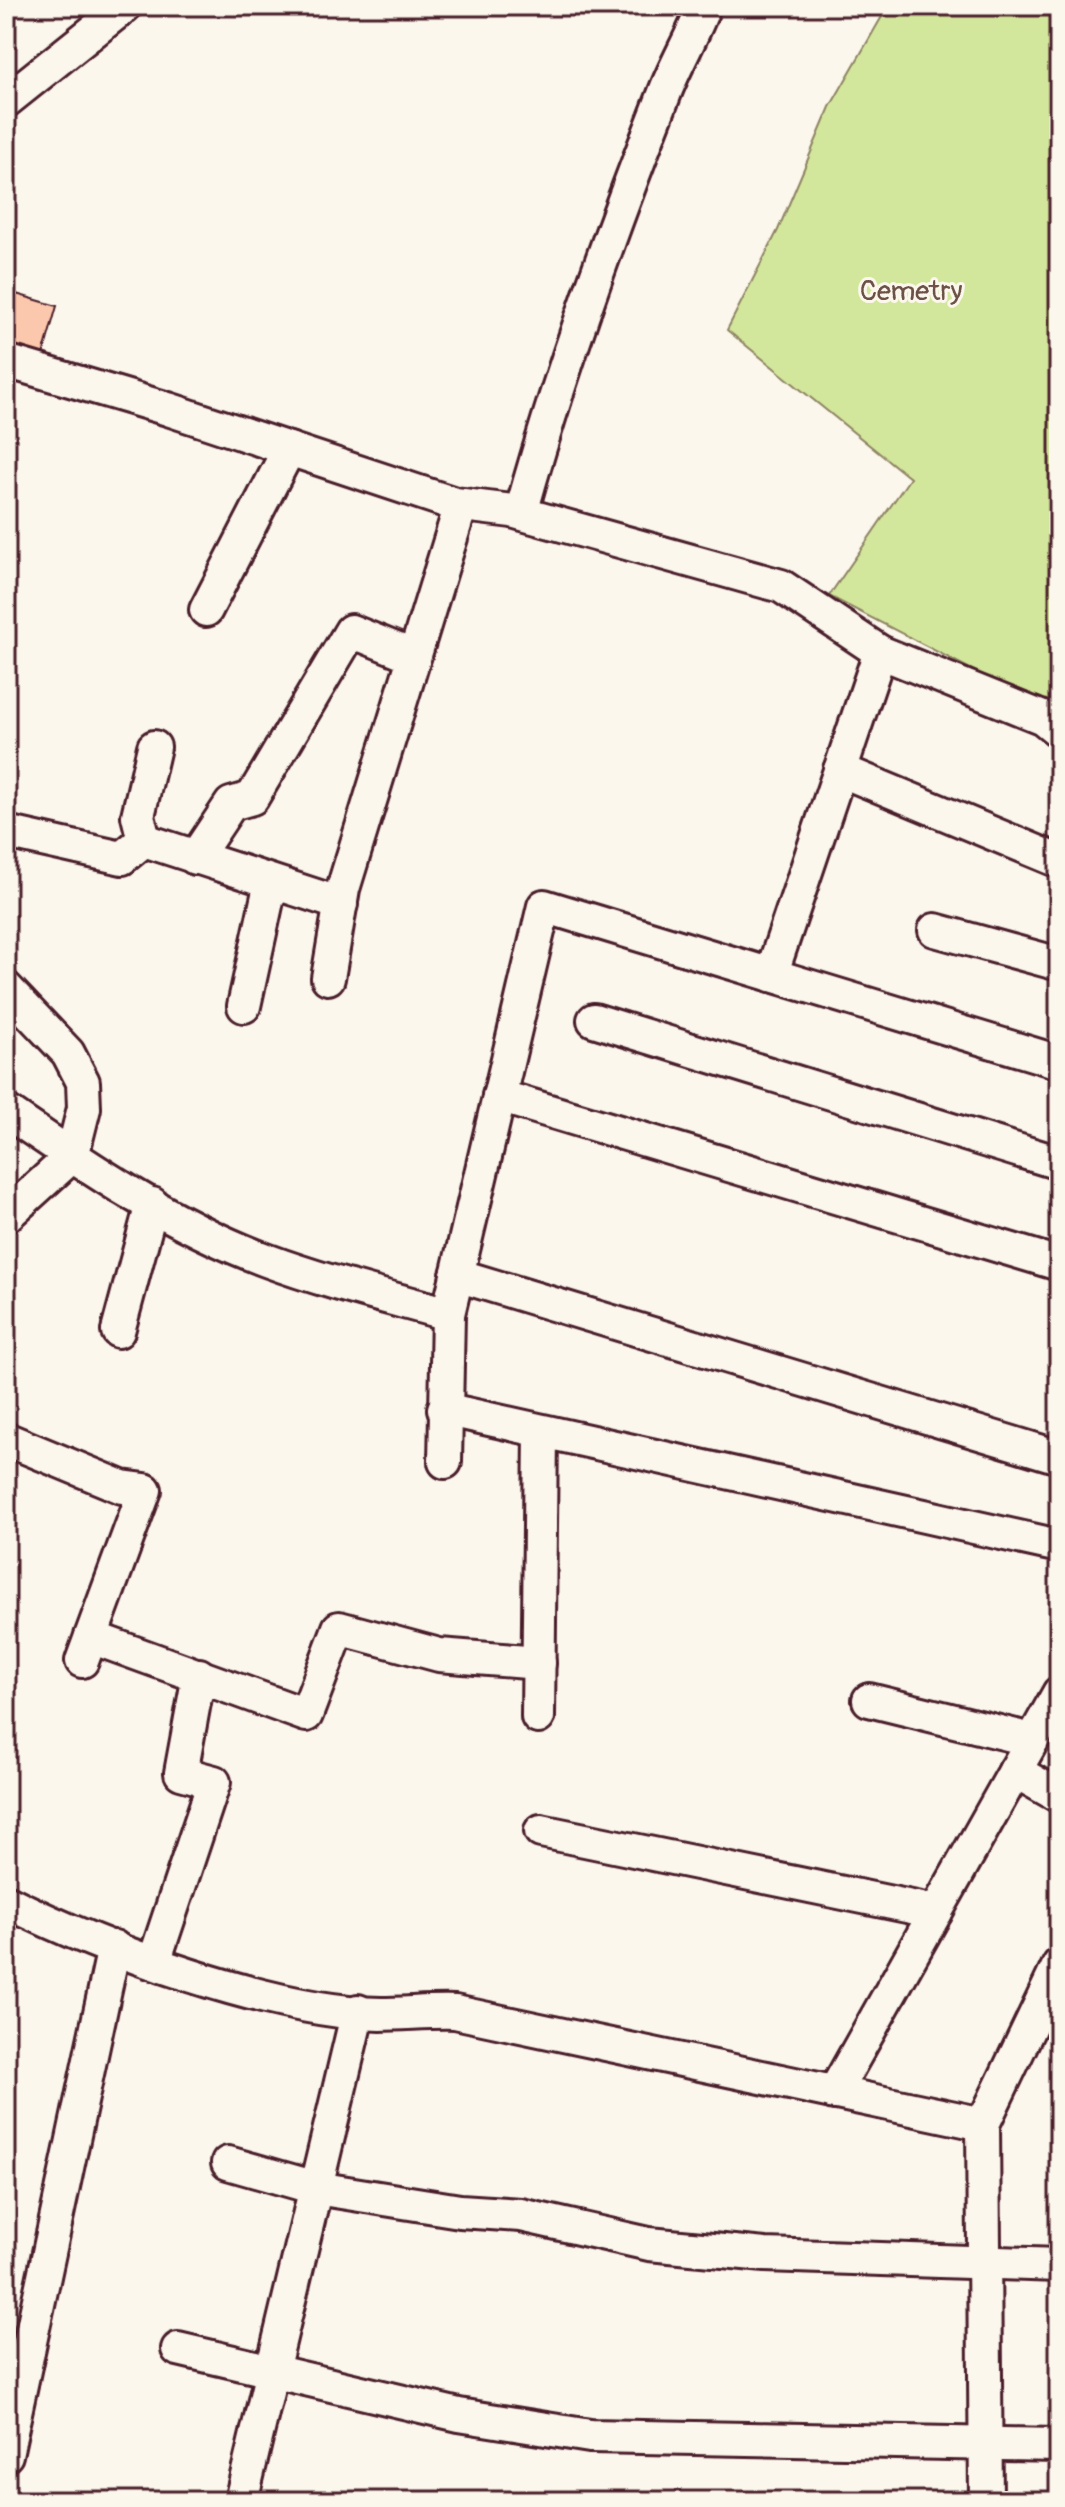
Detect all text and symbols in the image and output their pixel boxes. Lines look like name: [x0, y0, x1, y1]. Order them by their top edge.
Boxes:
park label: Cemetry: [860, 274, 962, 309]

